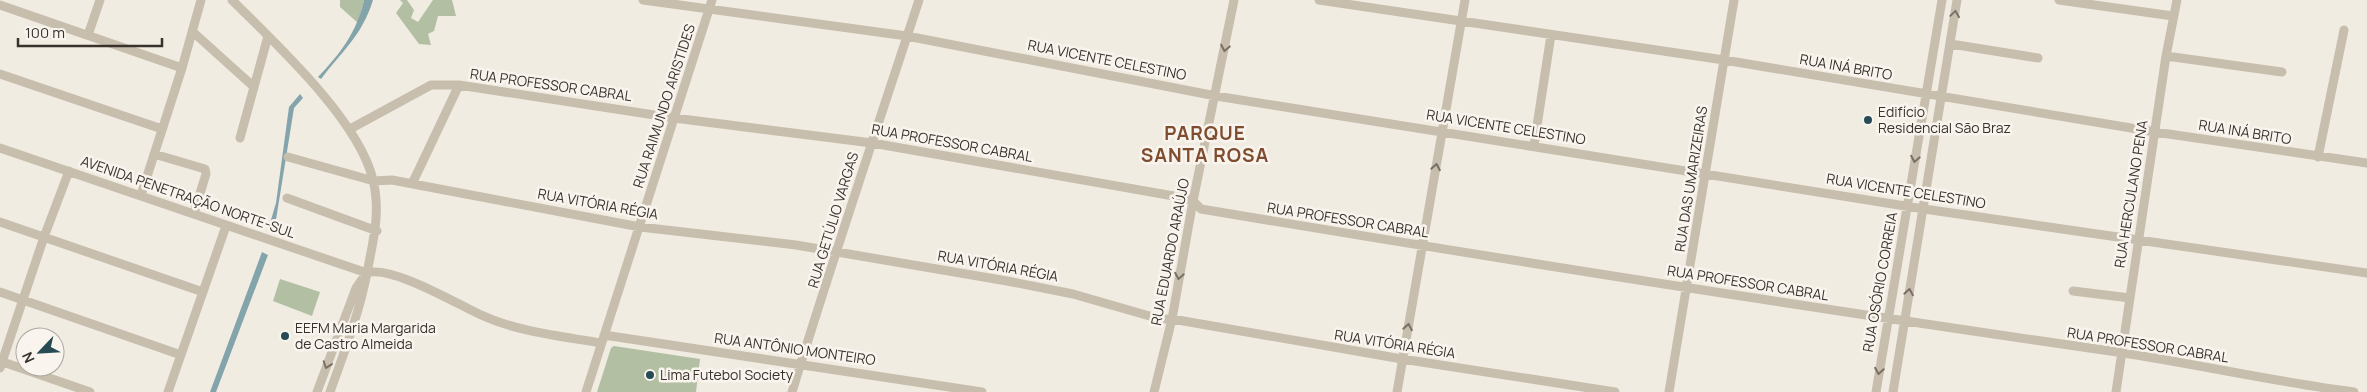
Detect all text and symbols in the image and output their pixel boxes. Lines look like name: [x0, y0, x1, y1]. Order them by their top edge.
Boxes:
one-way arrow: [1950, 10, 1960, 19]
scale bar: [18, 15, 161, 47]
street label: RUA RAIMUNDO ARISTIDES: [628, 21, 699, 190]
text: 100 m: [25, 22, 65, 43]
street label: RUA VICENTE CELESTINO: [1026, 35, 1188, 84]
one-way arrow: [1220, 44, 1230, 52]
street label: RUA INÁ BRITO: [1798, 49, 1894, 84]
street label: RUA PROFESSOR CABRAL: [469, 64, 633, 105]
place label: Edifício Residencial São Braz: [1878, 102, 2011, 137]
street label: RUA DAS UMARIZEIRAS: [1670, 104, 1711, 253]
street label: RUA VICENTE CELESTINO: [1425, 105, 1587, 148]
marker: Edifício Residencial São Braz: [1862, 114, 1874, 126]
street label: RUA INÁ BRITO: [2197, 115, 2293, 148]
street label: RUA PROFESSOR CABRAL: [870, 119, 1034, 166]
street label: RUA HERCULANO PENA: [2109, 119, 2152, 269]
district label: PARQUE SANTA ROSA: [1141, 120, 1269, 168]
street label: RUA GETÚLIO VARGAS: [803, 149, 862, 290]
street label: AVENIDA PENETRAÇÃO NORTE-SUL: [79, 151, 298, 242]
one-way arrow: [1911, 155, 1921, 164]
one-way arrow: [1430, 162, 1441, 170]
street label: RUA VICENTE CELESTINO: [1825, 169, 1987, 212]
street label: RUA EDUARDO ARAÚJO: [1146, 177, 1193, 327]
street label: RUA VITÓRIA RÉGIA: [536, 184, 660, 224]
street label: RUA PROFESSOR CABRAL: [1266, 197, 1430, 242]
street label: RUA OSÓRIO CORREIA: [1858, 210, 1901, 353]
street label: RUA VITÓRIA RÉGIA: [936, 246, 1060, 286]
street label: RUA PROFESSOR CABRAL: [1666, 260, 1830, 305]
one-way arrow: [1175, 272, 1185, 280]
one-way arrow: [1904, 288, 1914, 296]
place label: EEFM Maria Margarida de Castro Almeida: [295, 318, 436, 353]
one-way arrow: [1403, 322, 1413, 331]
street label: RUA PROFESSOR CABRAL: [2066, 322, 2230, 367]
street label: RUA VITÓRIA RÉGIA: [1333, 325, 1457, 362]
north arrow: [15, 327, 65, 377]
street label: RUA ANTÔNIO MONTEIRO: [713, 328, 877, 369]
marker: EEFM Maria Margarida de Castro Almeida: [279, 330, 291, 342]
text: N: [17, 349, 39, 366]
one-way arrow: [322, 361, 332, 369]
place label: Lima Futebol Society: [660, 365, 794, 384]
one-way arrow: [1874, 367, 1884, 376]
marker: Lima Futebol Society: [644, 369, 656, 381]

